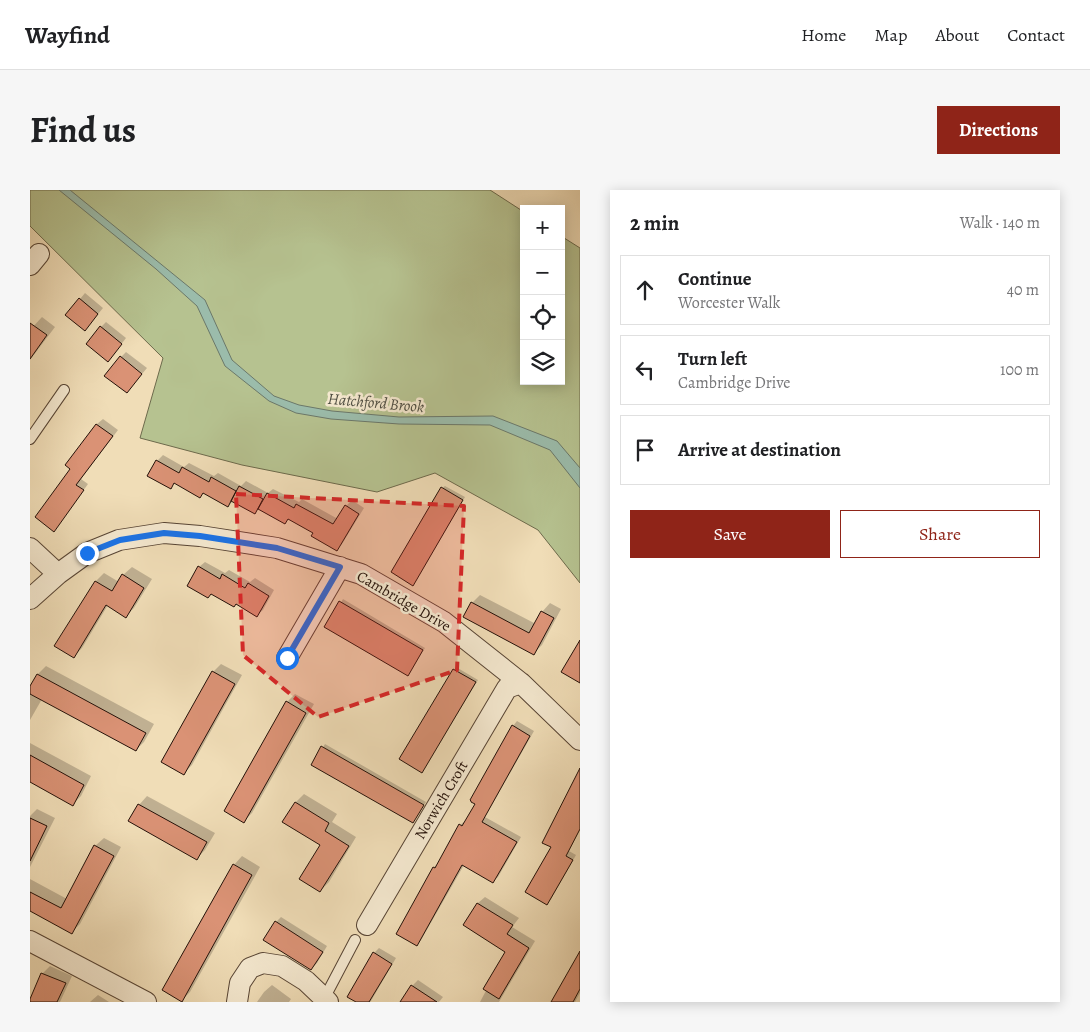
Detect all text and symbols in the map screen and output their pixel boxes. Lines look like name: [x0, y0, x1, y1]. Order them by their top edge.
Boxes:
text: Wayfind: [25, 19, 110, 51]
text: Home: [801, 23, 846, 47]
text: Map: [874, 23, 907, 47]
text: About: [935, 23, 979, 47]
text: Contact: [1007, 23, 1065, 47]
text: Find us: [30, 106, 136, 154]
button: Directions: [937, 106, 1060, 154]
map controls: [520, 205, 565, 385]
button: +: [520, 205, 565, 250]
text: 2 min: [630, 209, 679, 237]
text: Walk · 140 m: [960, 212, 1040, 234]
button: −: [520, 250, 565, 295]
text: Continue: [678, 266, 752, 292]
icon: ahead: [631, 276, 659, 304]
text: 40 m: [1007, 279, 1039, 301]
text: Worcester Walk: [678, 292, 780, 314]
button: locate: [520, 295, 565, 340]
button: layers: [520, 340, 565, 385]
text: Turn left: [678, 346, 747, 372]
icon: left: [631, 356, 659, 384]
text: 100 m: [1000, 359, 1039, 381]
text: Cambridge Drive: [678, 372, 790, 394]
water label: Hatchford Brook: [327, 388, 425, 418]
icon: arrive: [631, 436, 659, 464]
text: Arrive at destination: [678, 437, 841, 463]
button: Save: [630, 510, 830, 558]
button: Share: [840, 510, 1040, 558]
route end: [76, 542, 99, 565]
street label: Cambridge Drive: [353, 566, 455, 636]
route start: [276, 647, 299, 670]
street label: Norwich Croft: [410, 757, 472, 843]

